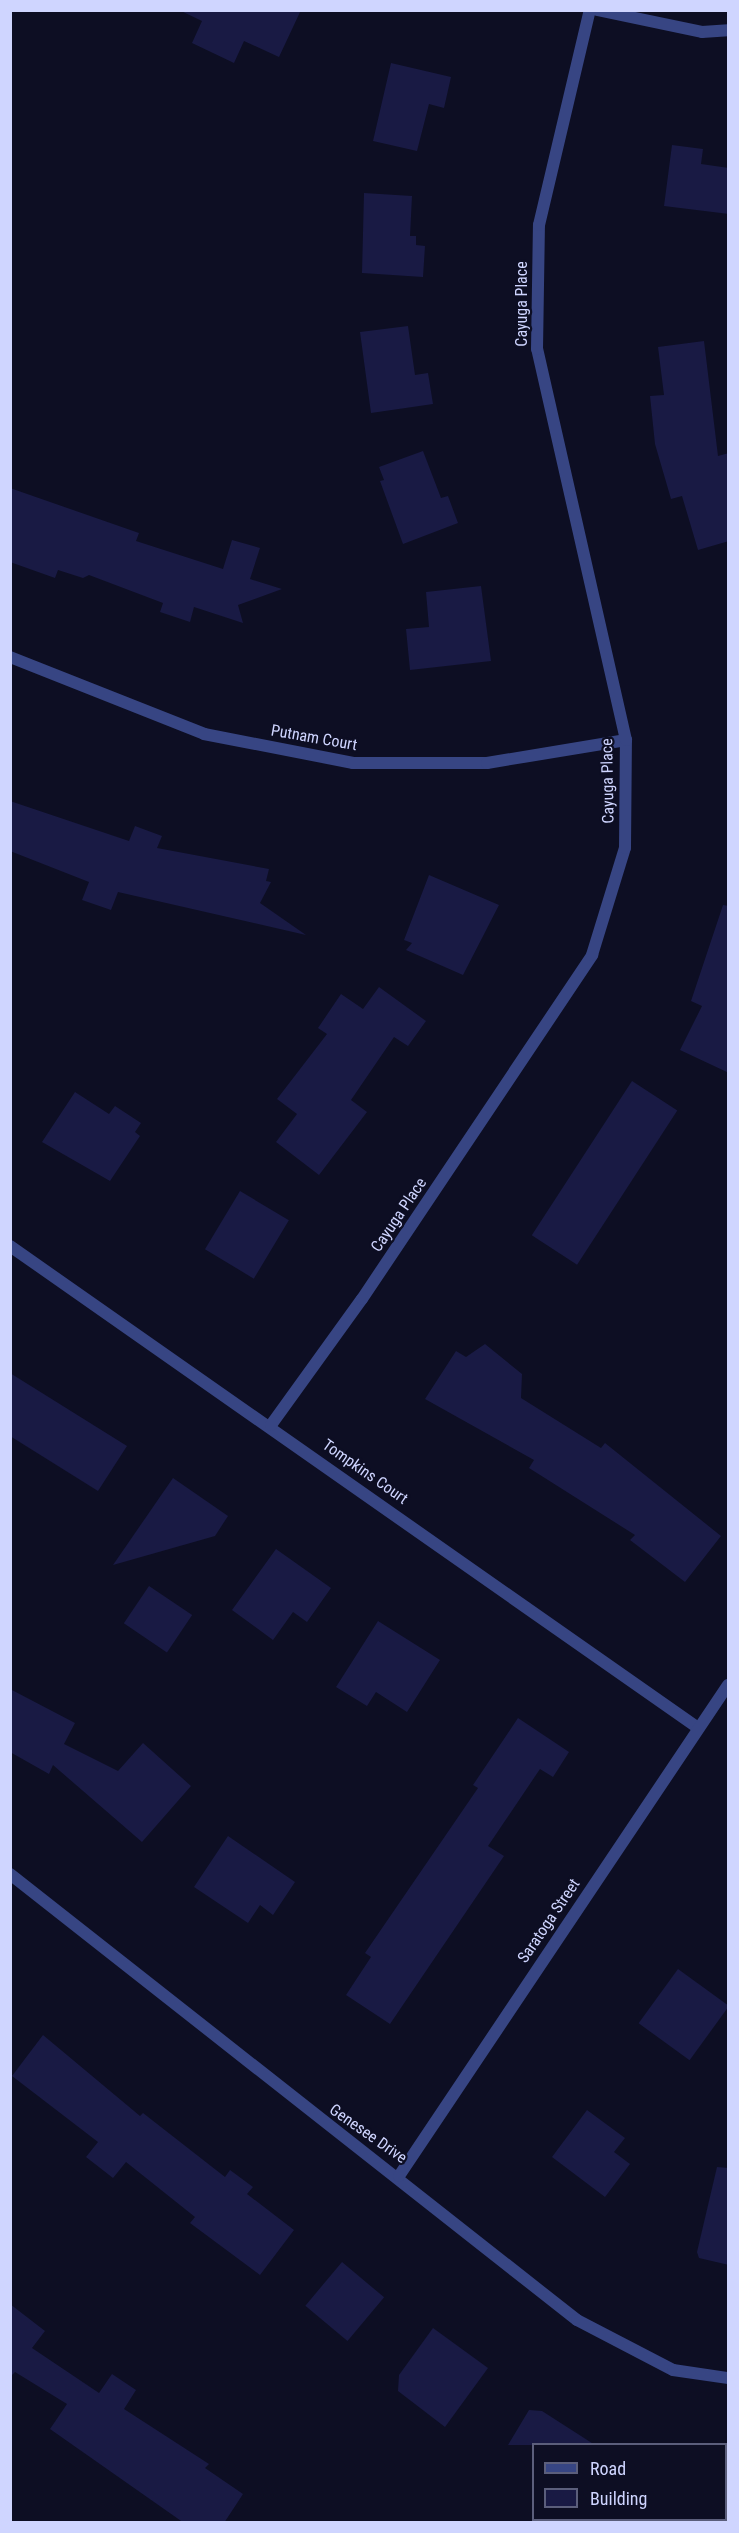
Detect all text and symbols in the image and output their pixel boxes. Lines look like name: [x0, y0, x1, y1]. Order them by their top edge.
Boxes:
street label: Cayuga Place: [512, 261, 532, 347]
street label: Putnam Court: [269, 721, 359, 755]
street label: Cayuga Place: [598, 738, 618, 824]
street label: Cayuga Place: [367, 1174, 431, 1256]
street label: Tompkins Court: [319, 1435, 411, 1509]
street label: Saratoga Street: [514, 1875, 584, 1967]
street label: Genesee Drive: [326, 2100, 410, 2168]
legend: [532, 2443, 727, 2521]
text: Road: [590, 2458, 626, 2479]
text: Building: [590, 2488, 647, 2509]

